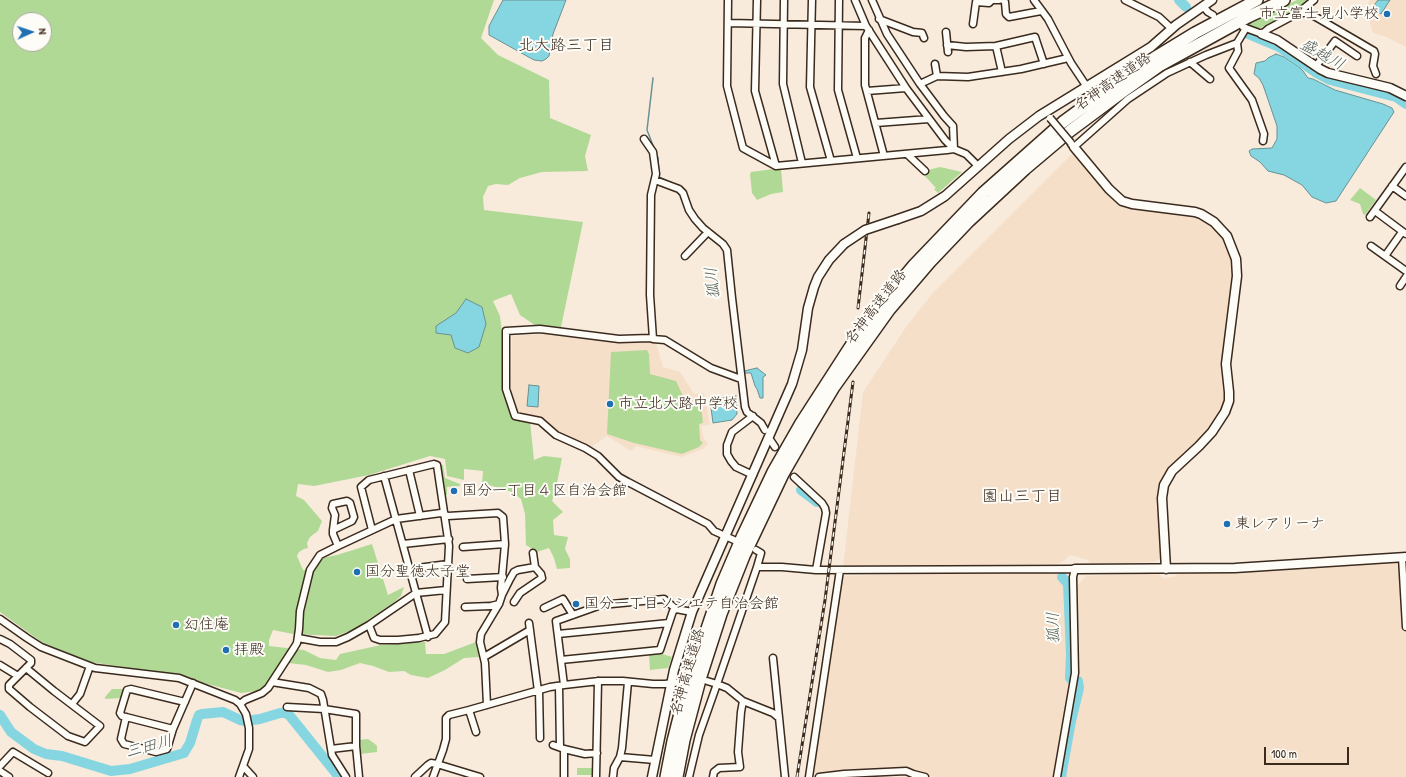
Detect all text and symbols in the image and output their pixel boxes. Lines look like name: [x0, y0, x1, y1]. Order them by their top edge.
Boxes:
place label: 市立富士見小学校: [1259, 5, 1379, 23]
marker: 市立富士見小学校: [1382, 9, 1392, 19]
north arrow: [12, 12, 52, 52]
text: N: [36, 28, 50, 35]
water label: 盛越川: [1296, 35, 1348, 75]
district label: 北大路三丁目: [518, 36, 614, 56]
street label: 名神高速道路: [1071, 49, 1155, 115]
water label: 狐川: [702, 266, 724, 300]
street label: 名神高速道路: [841, 266, 911, 348]
place label: 市立北大路中学校: [618, 395, 738, 413]
marker: 市立北大路中学校: [605, 399, 615, 409]
place label: 国分一丁目４区自治会館: [462, 482, 627, 500]
marker: 国分一丁目４区自治会館: [449, 486, 459, 496]
district label: 園山三丁目: [982, 487, 1062, 507]
place label: 東レアリーナ: [1235, 515, 1325, 533]
marker: 東レアリーナ: [1222, 519, 1232, 529]
place label: 国分聖徳太子堂: [365, 563, 470, 581]
marker: 国分聖徳太子堂: [352, 567, 362, 577]
place label: 国分一丁目ソシエテ自治会館: [584, 595, 779, 613]
marker: 国分一丁目ソシエテ自治会館: [571, 599, 581, 609]
water label: 狐川: [1044, 612, 1064, 644]
place label: 幻住庵: [184, 616, 229, 634]
marker: 幻住庵: [171, 620, 181, 630]
street label: 名神高速道路: [667, 626, 709, 718]
place label: 拝殿: [234, 641, 264, 659]
marker: 拝殿: [221, 645, 231, 655]
water label: 三田川: [123, 732, 175, 762]
scale bar: [1266, 739, 1351, 765]
text: 100 m: [1271, 745, 1297, 762]

